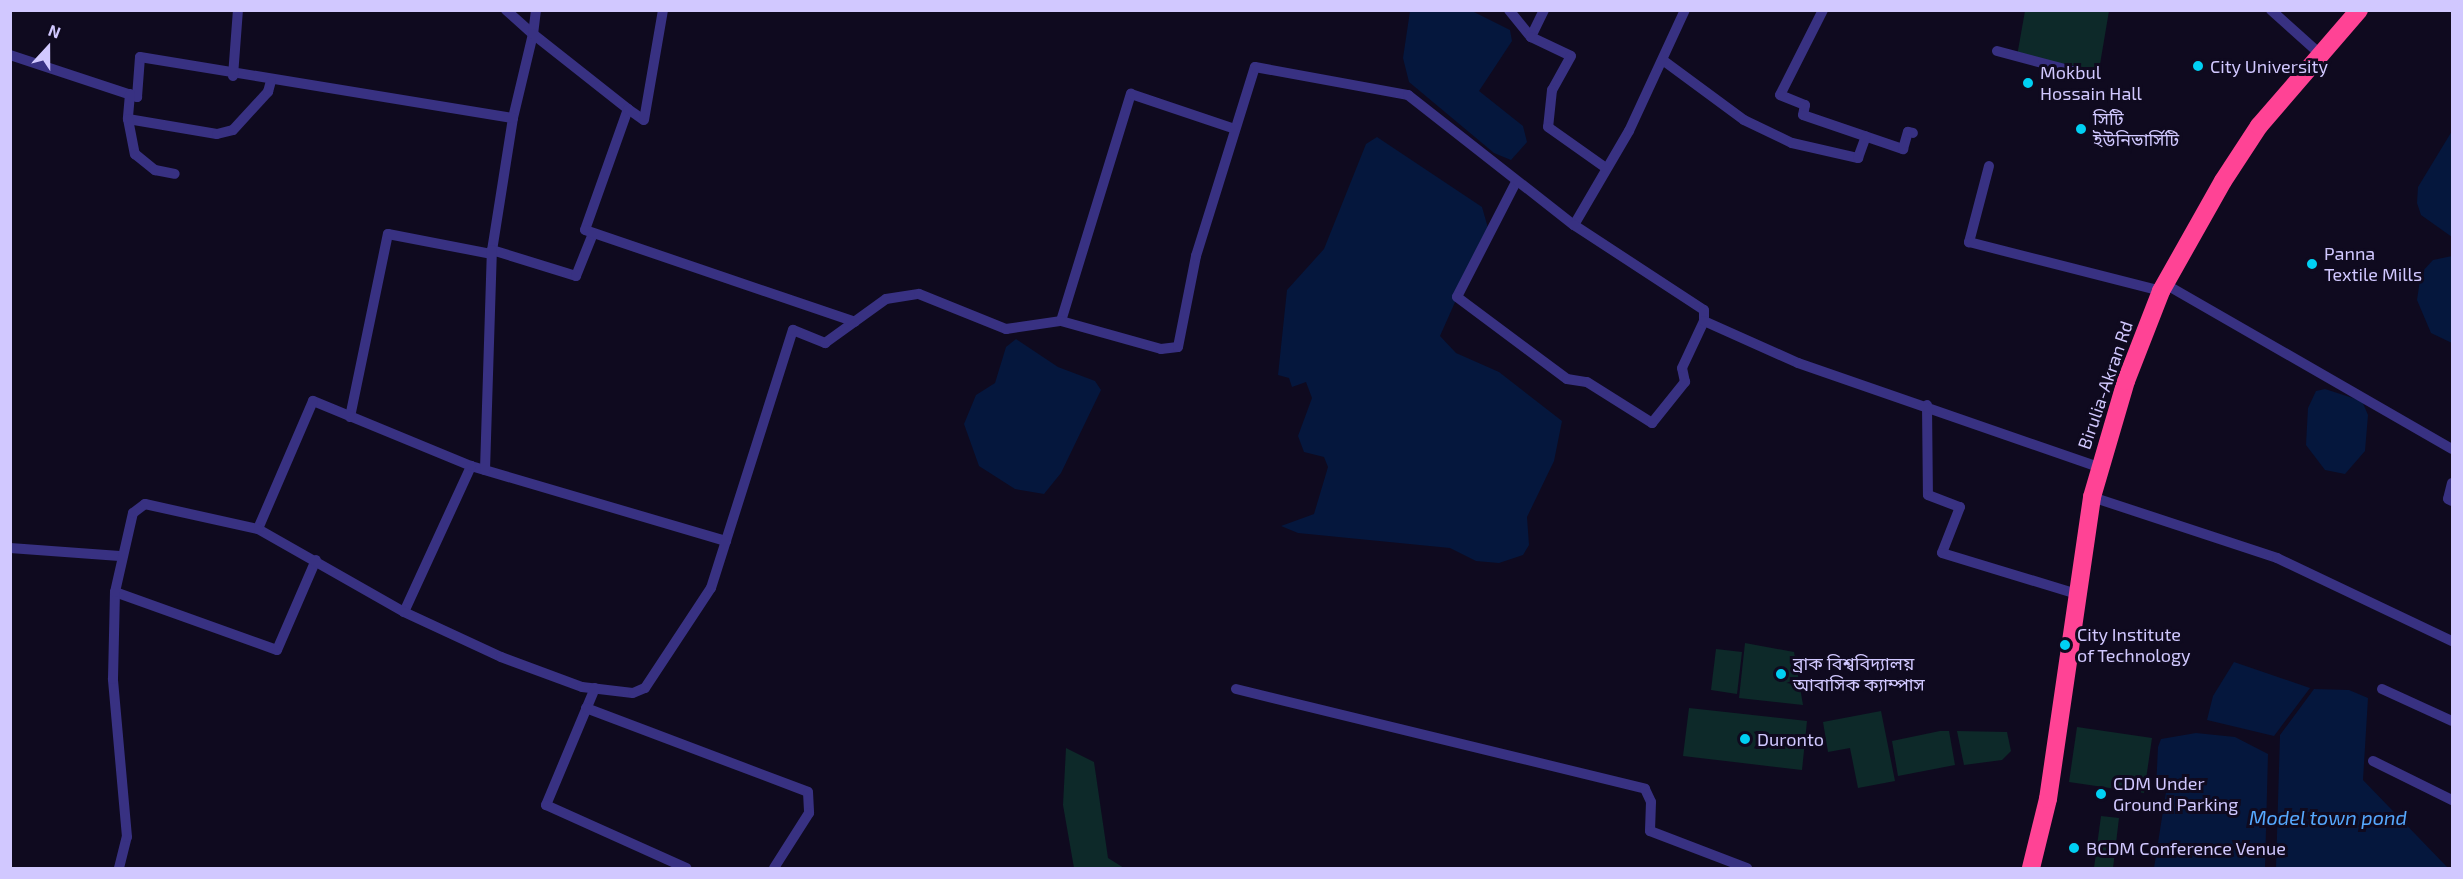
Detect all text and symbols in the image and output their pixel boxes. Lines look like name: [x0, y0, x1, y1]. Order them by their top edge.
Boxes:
north arrow: [18, 18, 78, 78]
text: N: [46, 20, 63, 42]
place label: City University: [2210, 55, 2328, 77]
marker: City University: [2191, 59, 2205, 73]
place label: Mokbul Hossain Hall: [2040, 62, 2142, 104]
marker: Mokbul Hossain Hall: [2021, 76, 2035, 90]
place label: সিটি ইউনিভার্সিটি: [2093, 108, 2179, 150]
marker: সিটি ইউনিভার্সিটি: [2074, 122, 2088, 136]
place label: Panna Textile Mills: [2324, 243, 2422, 286]
marker: Panna Textile Mills: [2305, 257, 2319, 271]
street label: Birulia-Akran Rd: [2073, 318, 2137, 452]
place label: City Institute of Technology: [2077, 624, 2191, 666]
marker: City Institute of Technology: [2058, 638, 2072, 652]
place label: ব্রাক বিশ্ববিদ্যালয় আবাসিক ক্যাম্পাস: [1793, 653, 1925, 696]
marker: ব্রাক বিশ্ববিদ্যালয় আবাসিক ক্যাম্পাস: [1774, 667, 1788, 681]
place label: Duronto: [1757, 728, 1824, 750]
marker: Duronto: [1738, 732, 1752, 746]
place label: CDM Under Ground Parking: [2113, 773, 2238, 816]
marker: CDM Under Ground Parking: [2094, 787, 2108, 801]
water label: Model town pond: [2249, 805, 2407, 829]
place label: BCDM Conference Venue: [2086, 837, 2286, 859]
marker: BCDM Conference Venue: [2067, 841, 2081, 855]

